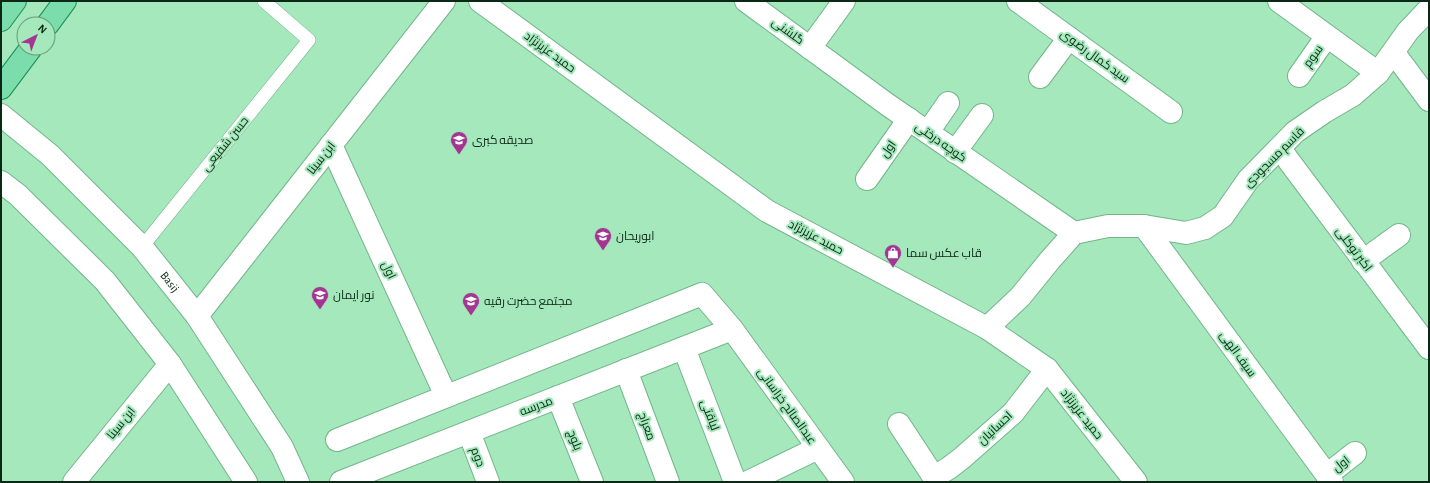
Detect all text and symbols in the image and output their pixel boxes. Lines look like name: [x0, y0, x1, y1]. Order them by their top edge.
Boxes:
street label: گلشنی: [769, 15, 806, 47]
north arrow: [16, 16, 56, 56]
text: N: [36, 22, 49, 36]
street label: سید کمال رضوی: [1058, 27, 1132, 86]
street label: حمید عزیزنژاد: [522, 30, 578, 75]
street label: سوم: [1301, 43, 1327, 71]
street label: حسن شفیعی: [199, 114, 251, 174]
street label: کوچه درختی: [911, 120, 969, 167]
street label: قاسم مسجودی: [1242, 125, 1308, 191]
school or university icon: صدیقه کبری: [449, 130, 469, 155]
place label: صدیقه کبری: [472, 134, 533, 147]
street label: اول: [878, 138, 899, 160]
street label: ابن سینا: [305, 140, 338, 177]
street label: حمید عزیزنژاد: [786, 218, 845, 257]
street label: اکبر توکلی: [1333, 225, 1374, 274]
school or university icon: ابوریحان: [593, 226, 613, 251]
place label: ابوریحان: [616, 230, 655, 243]
shop icon: قاب عکس سما: [883, 243, 903, 268]
place label: قاب عکس سما: [906, 247, 982, 260]
street label: اول: [379, 259, 398, 281]
street label: Basij: [158, 269, 182, 295]
school or university icon: نور ایمان: [310, 285, 330, 310]
place label: نور ایمان: [333, 289, 374, 302]
school or university icon: مجتمع حضرت رقیه: [461, 291, 481, 316]
place label: مجتمع حضرت رقیه: [484, 295, 573, 309]
street label: سیف الهی: [1217, 329, 1259, 380]
street label: عبدالصالح خراسانی: [754, 366, 819, 447]
street label: حمید عزیزنژاد: [1058, 387, 1105, 442]
street label: مدرسه: [518, 394, 554, 419]
street label: لیاقتی: [698, 398, 721, 432]
street label: ابن سینا: [105, 405, 138, 442]
street label: احسانیان: [976, 409, 1015, 447]
street label: معراج: [635, 410, 658, 442]
street label: بلوچ: [564, 428, 584, 453]
street label: دوم: [467, 446, 487, 469]
street label: اول: [1330, 454, 1352, 475]

